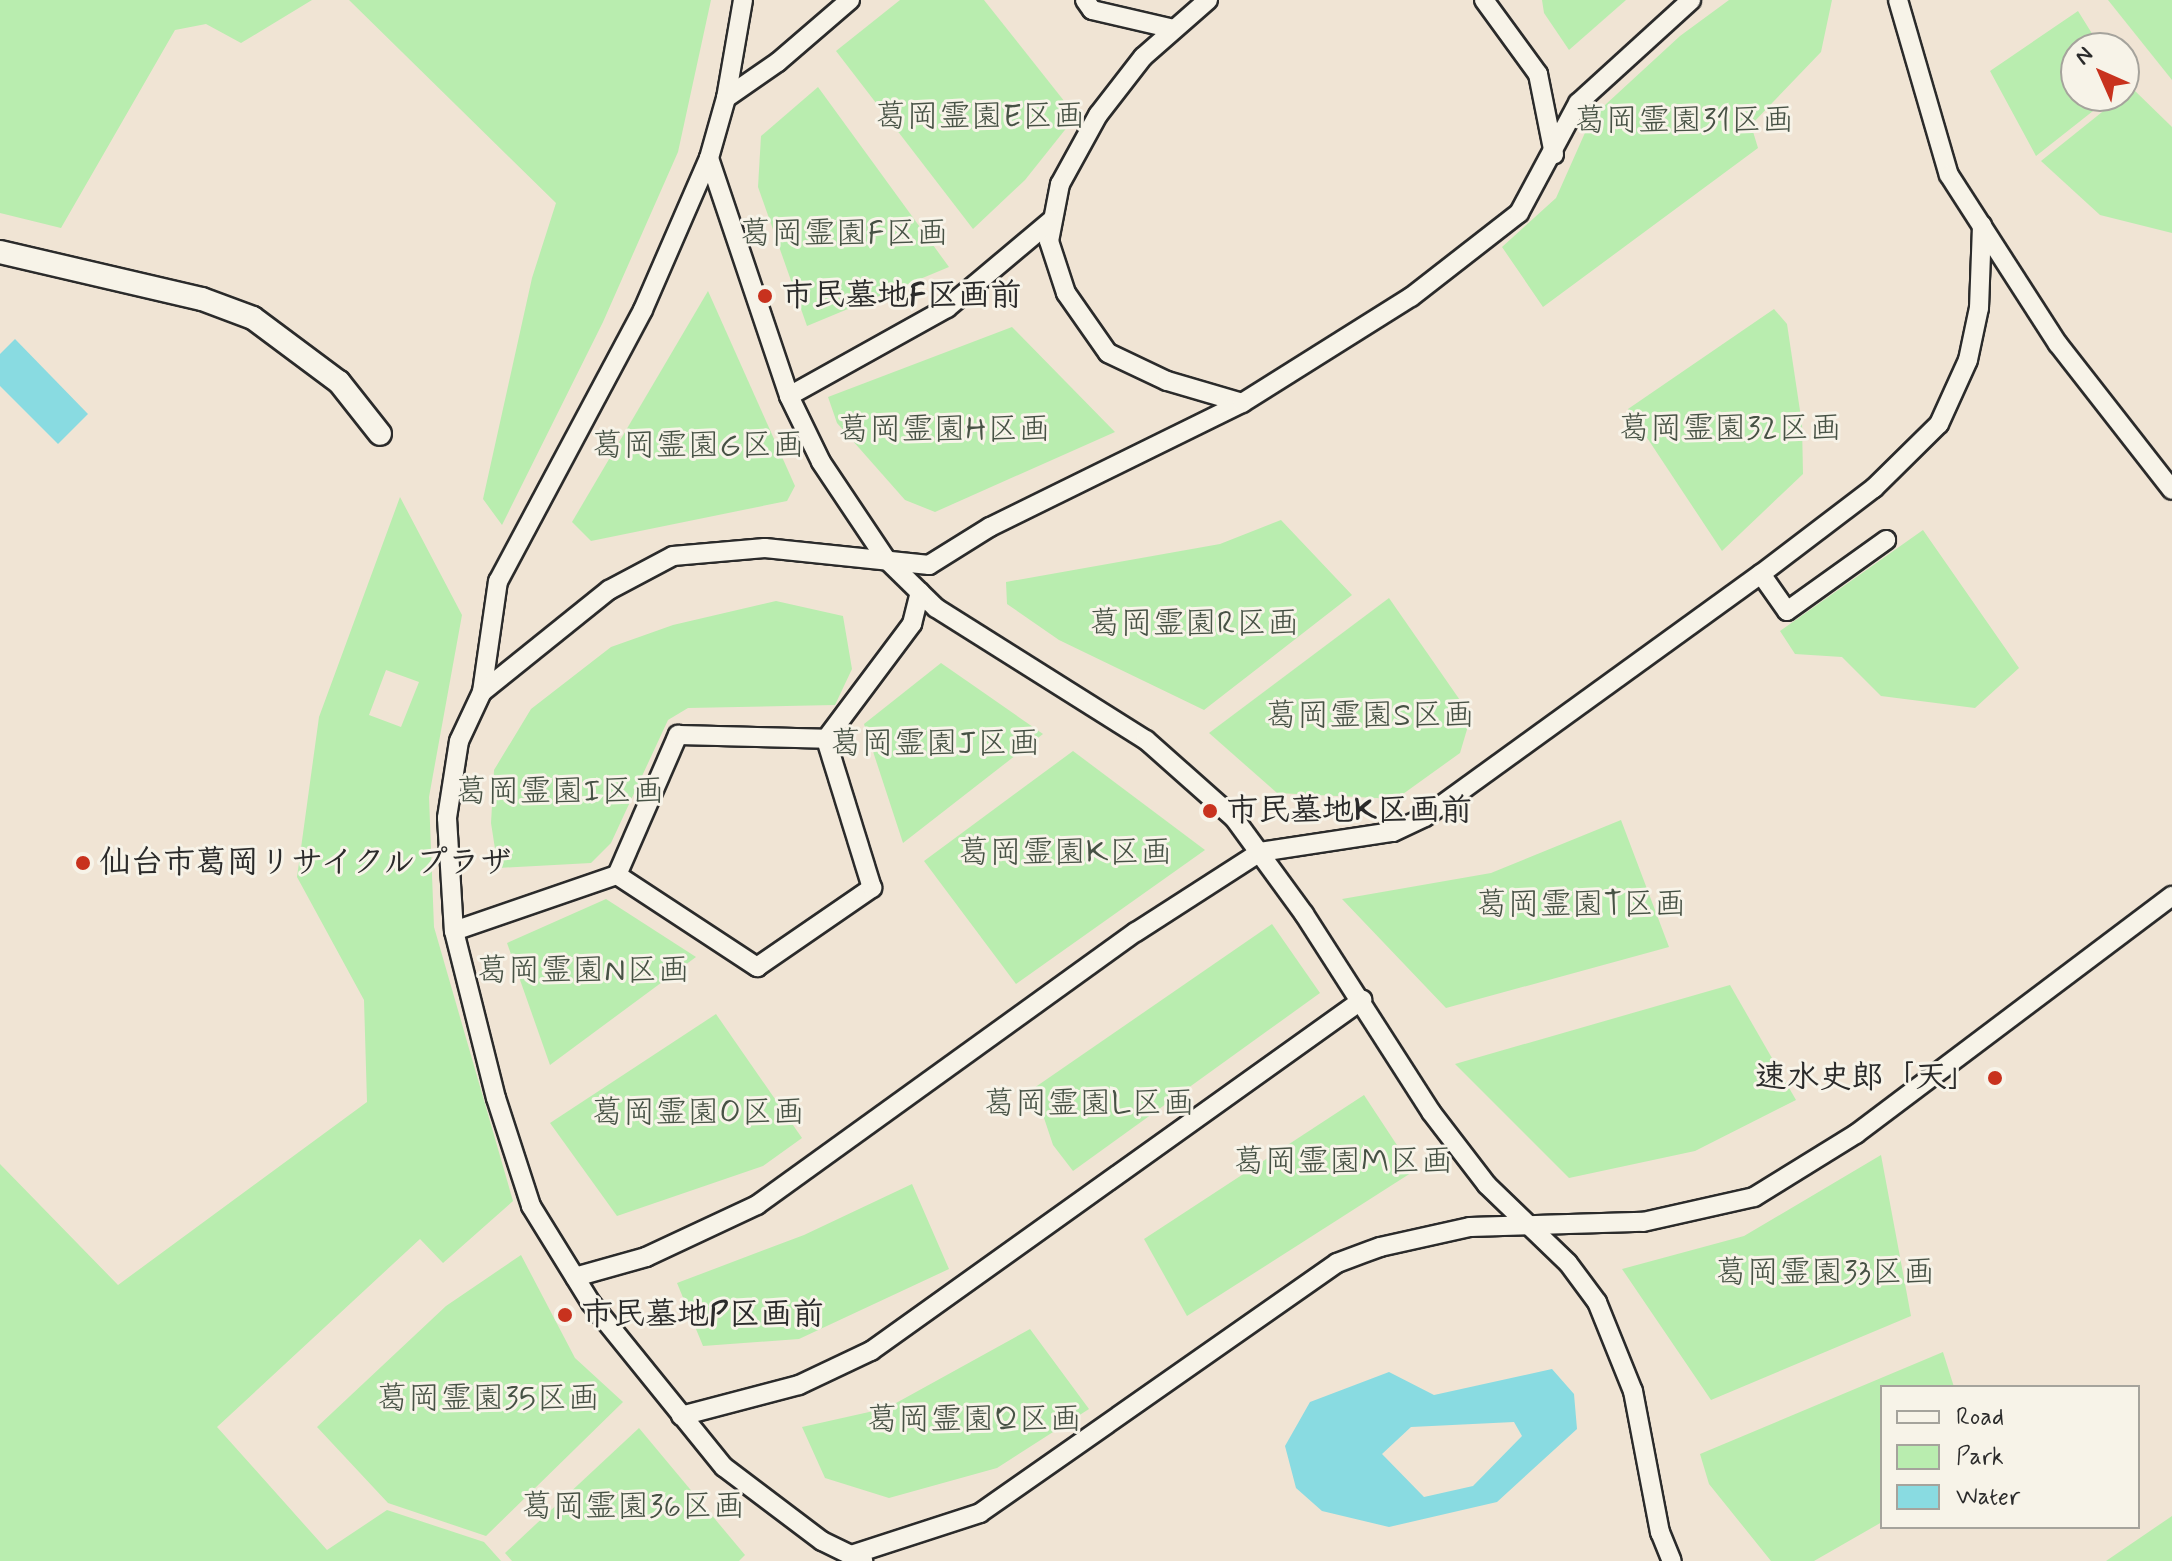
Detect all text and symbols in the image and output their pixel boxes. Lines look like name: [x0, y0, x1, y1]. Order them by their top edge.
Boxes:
north arrow: [2060, 32, 2140, 112]
text: N: [2069, 41, 2100, 72]
park label: 葛岡霊園E区画: [875, 98, 1085, 136]
park label: 葛岡霊園31区画: [1574, 102, 1794, 140]
park label: 葛岡霊園F区画: [740, 215, 948, 253]
place label: 市民墓地F区画前: [781, 277, 1022, 315]
marker: 市民墓地F区画前: [756, 287, 774, 305]
park label: 葛岡霊園32区画: [1618, 410, 1842, 448]
park label: 葛岡霊園H区画: [838, 411, 1050, 449]
park label: 葛岡霊園G区画: [591, 427, 805, 465]
park label: 葛岡霊園R区画: [1089, 605, 1299, 643]
park label: 葛岡霊園S区画: [1265, 697, 1475, 735]
park label: 葛岡霊園J区画: [830, 725, 1040, 763]
park label: 葛岡霊園I区画: [456, 773, 664, 811]
place label: 市民墓地K区画前: [1226, 792, 1473, 830]
marker: 市民墓地K区画前: [1201, 802, 1219, 820]
park label: 葛岡霊園K区画: [958, 834, 1172, 872]
place label: 仙台市葛岡リサイクルプラザ: [99, 844, 515, 882]
marker: 仙台市葛岡リサイクルプラザ: [74, 854, 92, 872]
park label: 葛岡霊園T区画: [1476, 886, 1686, 924]
park label: 葛岡霊園N区画: [476, 952, 690, 990]
place label: 速水史郎「天」: [1755, 1059, 1979, 1097]
marker: 速水史郎「天」: [1986, 1069, 2004, 1087]
park label: 葛岡霊園L区画: [983, 1085, 1195, 1123]
park label: 葛岡霊園O区画: [591, 1094, 805, 1132]
park label: 葛岡霊園M区画: [1233, 1143, 1453, 1181]
park label: 葛岡霊園33区画: [1715, 1254, 1935, 1292]
place label: 市民墓地P区画前: [581, 1296, 824, 1334]
marker: 市民墓地P区画前: [556, 1306, 574, 1324]
park label: 葛岡霊園35区画: [376, 1380, 600, 1418]
legend: [1880, 1385, 2140, 1529]
park label: 葛岡霊園Q区画: [866, 1401, 1082, 1439]
text: Road: [1956, 1402, 2004, 1433]
text: Park: [1956, 1442, 2004, 1473]
text: Water: [1956, 1482, 2020, 1513]
park label: 葛岡霊園36区画: [521, 1488, 745, 1526]

